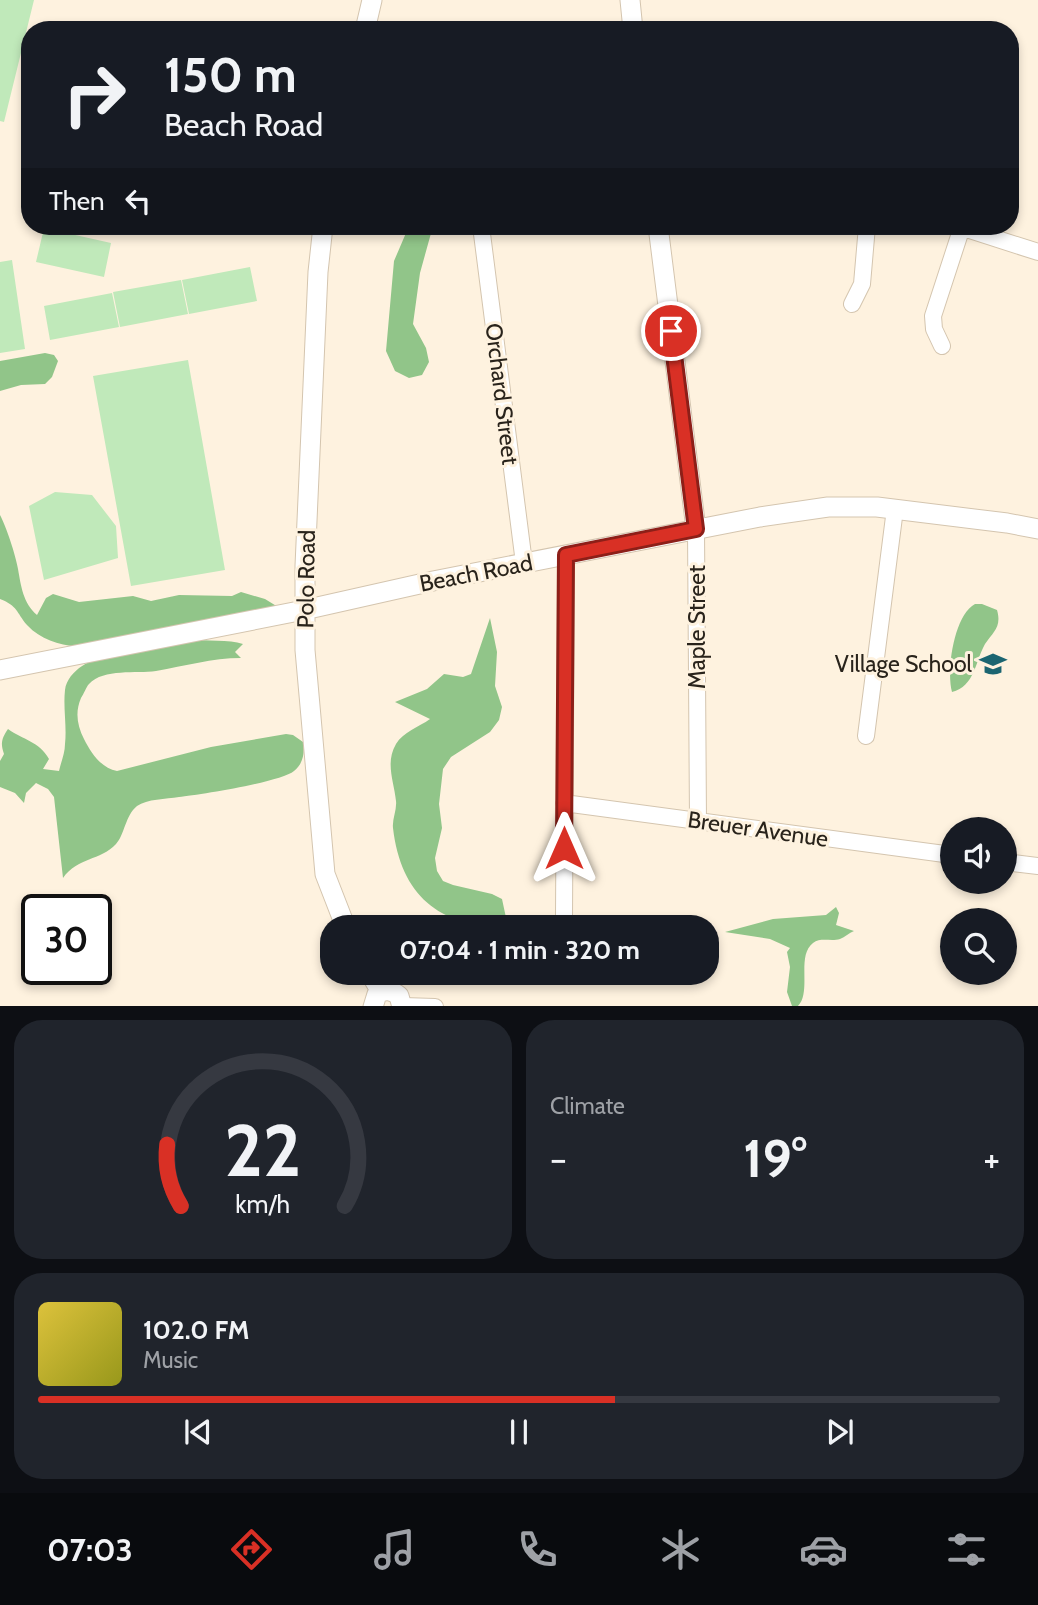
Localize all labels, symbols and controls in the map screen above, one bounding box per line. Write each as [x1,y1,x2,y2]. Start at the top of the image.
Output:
text: 150 m [164,45,297,104]
icon: right [49,49,140,140]
text: Beach Road [164,105,323,144]
icon: left [119,182,157,220]
text: Then [49,185,105,217]
pin [641,301,701,361]
icon: arrive [652,312,690,350]
street label: Orchard Street [479,322,525,467]
street label: Polo Road [291,529,321,629]
street label: Beach Road [417,548,535,598]
street label: Maple Street [683,565,711,689]
school or university icon: Village School [978,649,1008,679]
place label: Village School [835,650,973,678]
street label: Breuer Avenue [686,805,830,853]
position arrow [527,811,601,885]
map controls [940,817,1017,985]
button: sound [940,817,1017,894]
speed limit sign: 30 [21,894,112,985]
button: search [940,908,1017,985]
text: 07:04 · 1 min · 320 m [399,934,640,966]
text: Climate [550,1092,625,1120]
text: 22 [224,1106,302,1194]
text: 19° [743,1127,807,1190]
text: − [550,1135,567,1182]
text: + [983,1135,1000,1182]
text: km/h [236,1188,290,1218]
text: 102.0 FM [143,1314,249,1346]
text: Music [143,1346,198,1374]
icon: previous [179,1413,217,1451]
icon: pause [500,1413,538,1451]
icon: next [821,1413,859,1451]
icon: directions [227,1525,276,1574]
icon: music [370,1525,419,1574]
icon: phone [513,1525,562,1574]
icon: climate [656,1525,705,1574]
icon: car [799,1525,848,1574]
icon: filters [942,1525,991,1574]
text: 07:03 [47,1530,133,1569]

